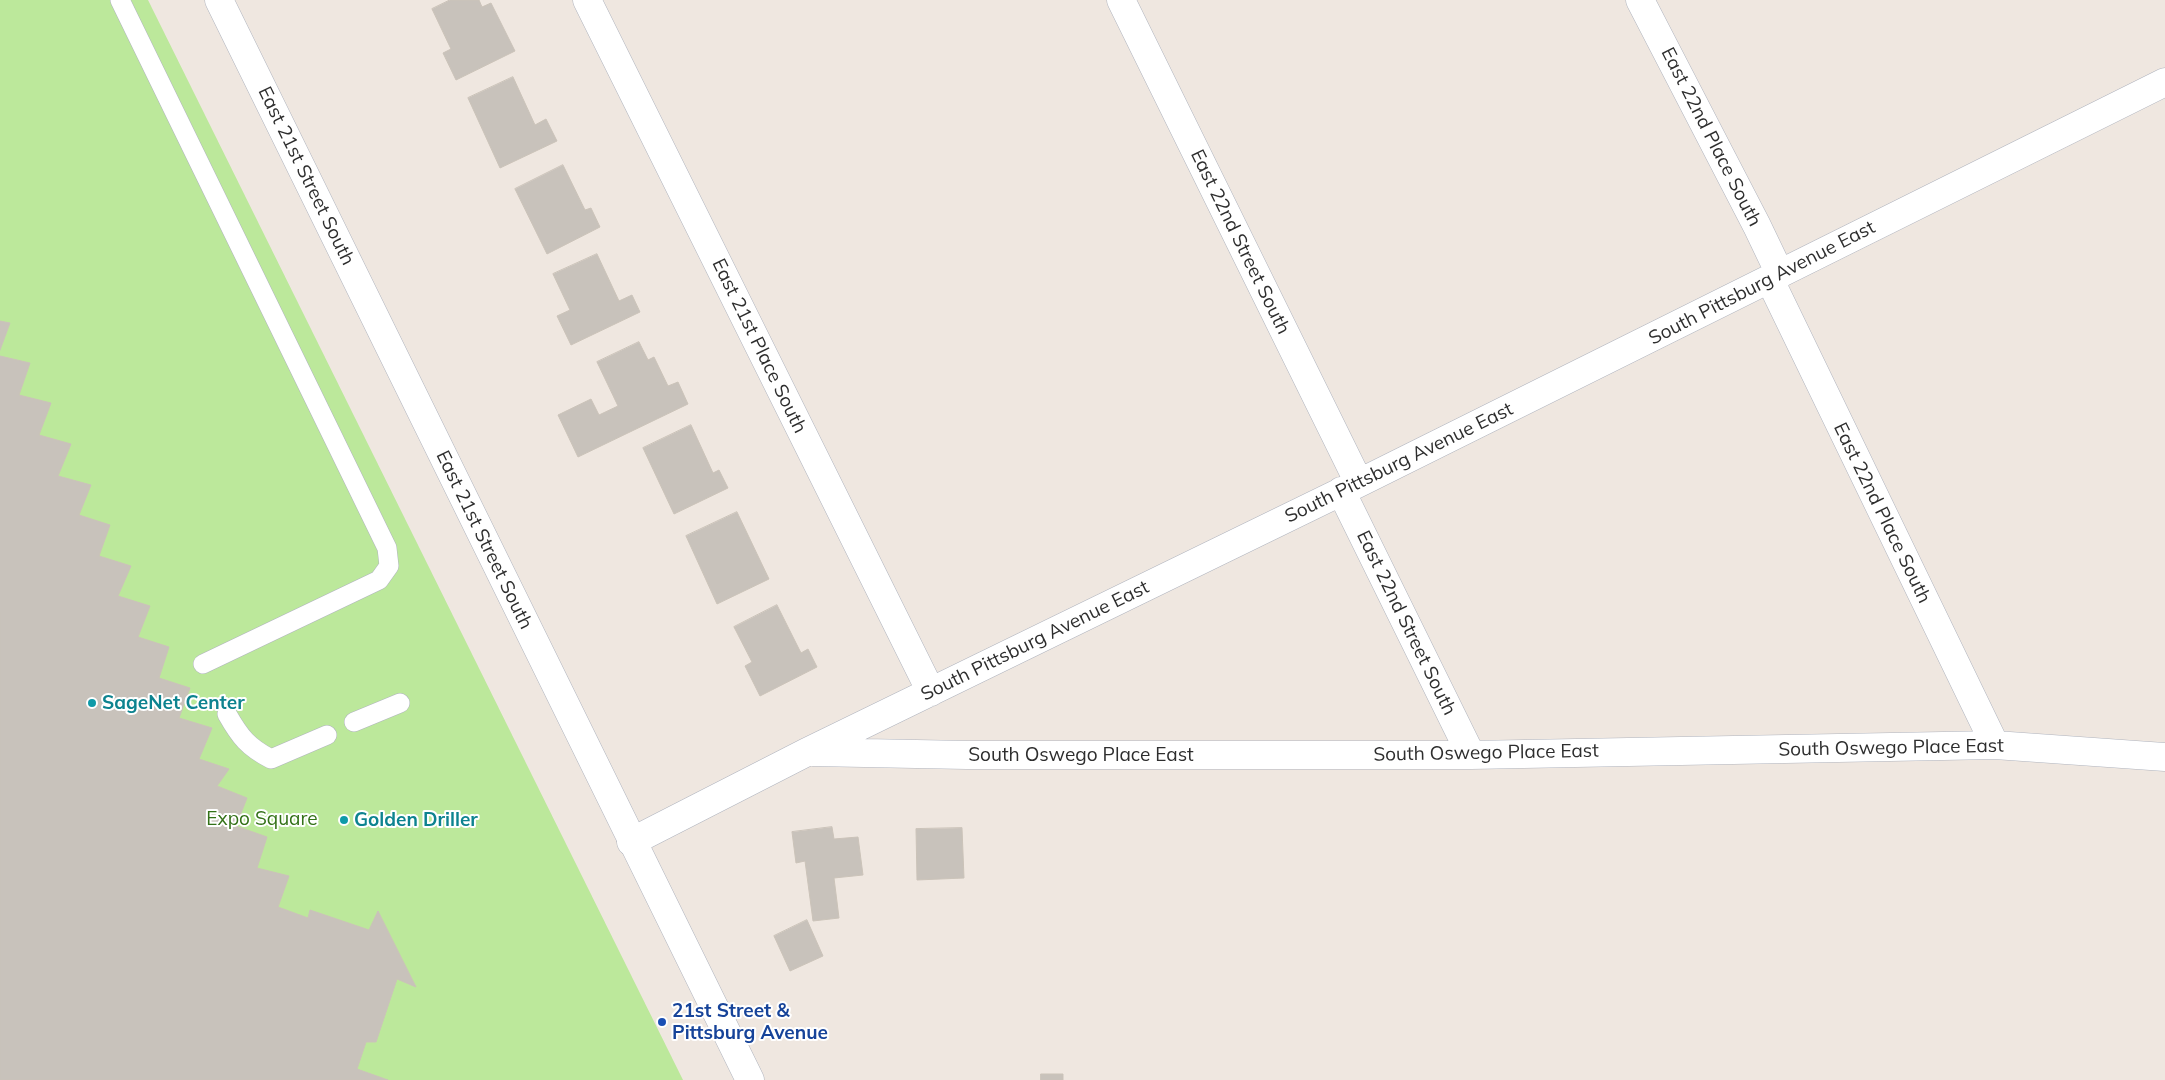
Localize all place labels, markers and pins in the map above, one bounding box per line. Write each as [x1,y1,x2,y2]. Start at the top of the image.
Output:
place label: SageNet Center [102,692,245,714]
marker: SageNet Center [86,697,98,709]
place label: Golden Driller [354,809,478,831]
marker: Golden Driller [338,814,350,826]
place label: 21st Street & Pittsburg Avenue [672,1000,828,1044]
marker: 21st Street & Pittsburg Avenue [656,1016,668,1028]

